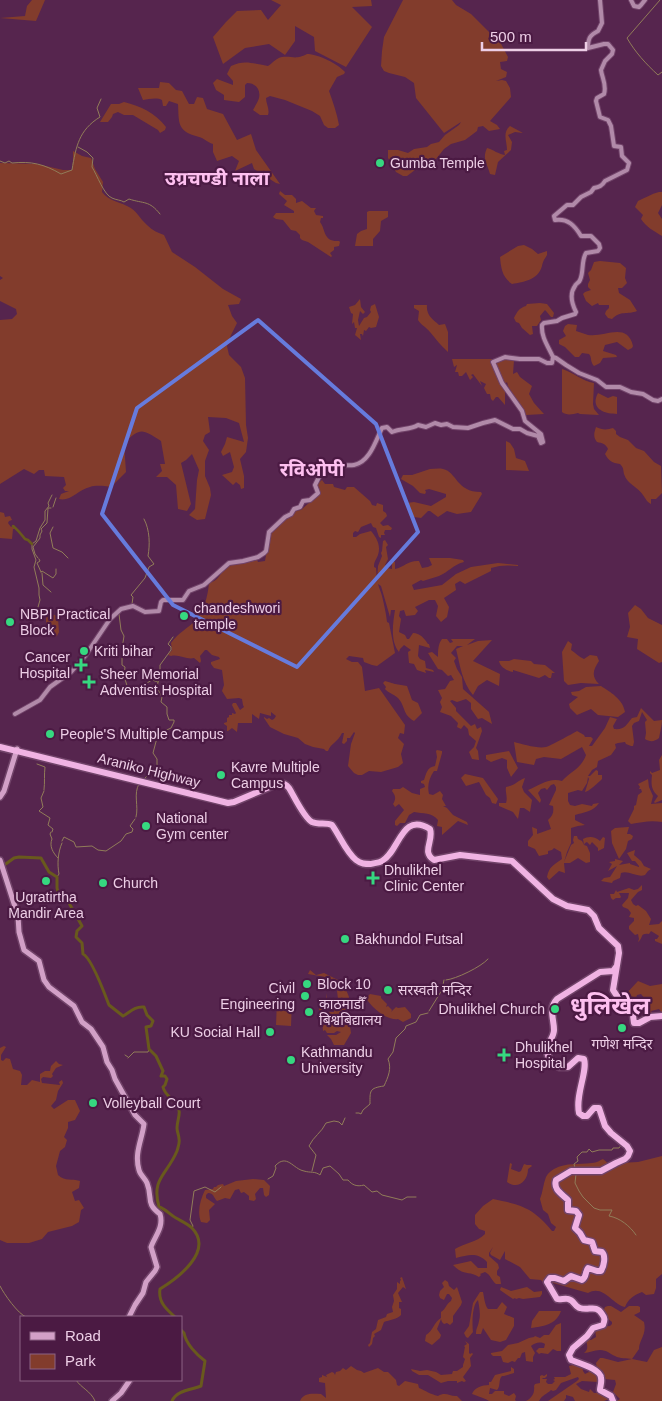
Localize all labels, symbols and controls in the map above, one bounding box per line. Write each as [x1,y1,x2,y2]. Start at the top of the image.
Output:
scale bar [482,20,586,52]
text: 500 m [490,28,532,45]
place label: Gumba Temple [390,155,485,171]
marker: Gumba Temple [374,157,386,169]
district label: उग्रचण्डी नाला [165,168,270,189]
district label: रविओपी [280,459,345,480]
place label: chandeshwori temple [194,600,280,632]
place label: NBPI Practical Block [20,606,110,638]
marker: chandeshwori temple [178,610,190,622]
marker: NBPI Practical Block [4,616,16,628]
place label: Kriti bihar [94,643,153,659]
marker: Kriti bihar [78,645,90,657]
place label: Cancer Hospital [19,649,70,681]
marker: Cancer Hospital [74,658,88,672]
place label: Sheer Memorial Adventist Hospital [100,666,212,698]
marker: Sheer Memorial Adventist Hospital [82,675,96,689]
place label: People'S Multiple Campus [60,726,224,742]
marker: People'S Multiple Campus [44,728,56,740]
street label: Araniko Highway [96,750,202,790]
place label: Kavre Multiple Campus [231,759,320,791]
marker: Kavre Multiple Campus [215,769,227,781]
place label: National Gym center [156,810,229,842]
marker: National Gym center [140,820,152,832]
place label: Dhulikhel Clinic Center [384,862,464,894]
marker: Dhulikhel Clinic Center [366,871,380,885]
marker: Ugratirtha Mandir Area [40,875,52,887]
place label: Church [113,875,158,891]
marker: Church [97,877,109,889]
place label: Ugratirtha Mandir Area [8,889,84,921]
place label: Bakhundol Futsal [355,931,463,947]
marker: Bakhundol Futsal [339,933,351,945]
place label: Block 10 [317,976,371,992]
marker: Block 10 [301,978,313,990]
place label: Civil Engineering [220,980,295,1012]
place label: सरस्वती मन्दिर [398,982,472,998]
marker: सरस्वती मन्दिर [382,984,394,996]
marker: Civil Engineering [299,990,311,1002]
district label: धुलिखेल [570,992,651,1021]
place label: काठमाडौँ बिश्वबिद्यालय [319,996,383,1028]
place label: Dhulikhel Church [438,1001,545,1017]
marker: Dhulikhel Church [549,1003,561,1015]
marker: काठमाडौँ बिश्वबिद्यालय [303,1006,315,1018]
marker: गणेश मन्दिर [616,1022,628,1034]
place label: KU Social Hall [171,1024,260,1040]
marker: KU Social Hall [264,1026,276,1038]
place label: गणेश मन्दिर [592,1035,653,1052]
place label: Dhulikhel Hospital [515,1039,573,1071]
place label: Kathmandu University [301,1044,373,1076]
marker: Dhulikhel Hospital [497,1048,511,1062]
marker: Kathmandu University [285,1054,297,1066]
place label: Volleyball Court [103,1095,200,1111]
marker: Volleyball Court [87,1097,99,1109]
legend [20,1316,182,1381]
text: Road [65,1327,101,1344]
text: Park [65,1352,96,1369]

